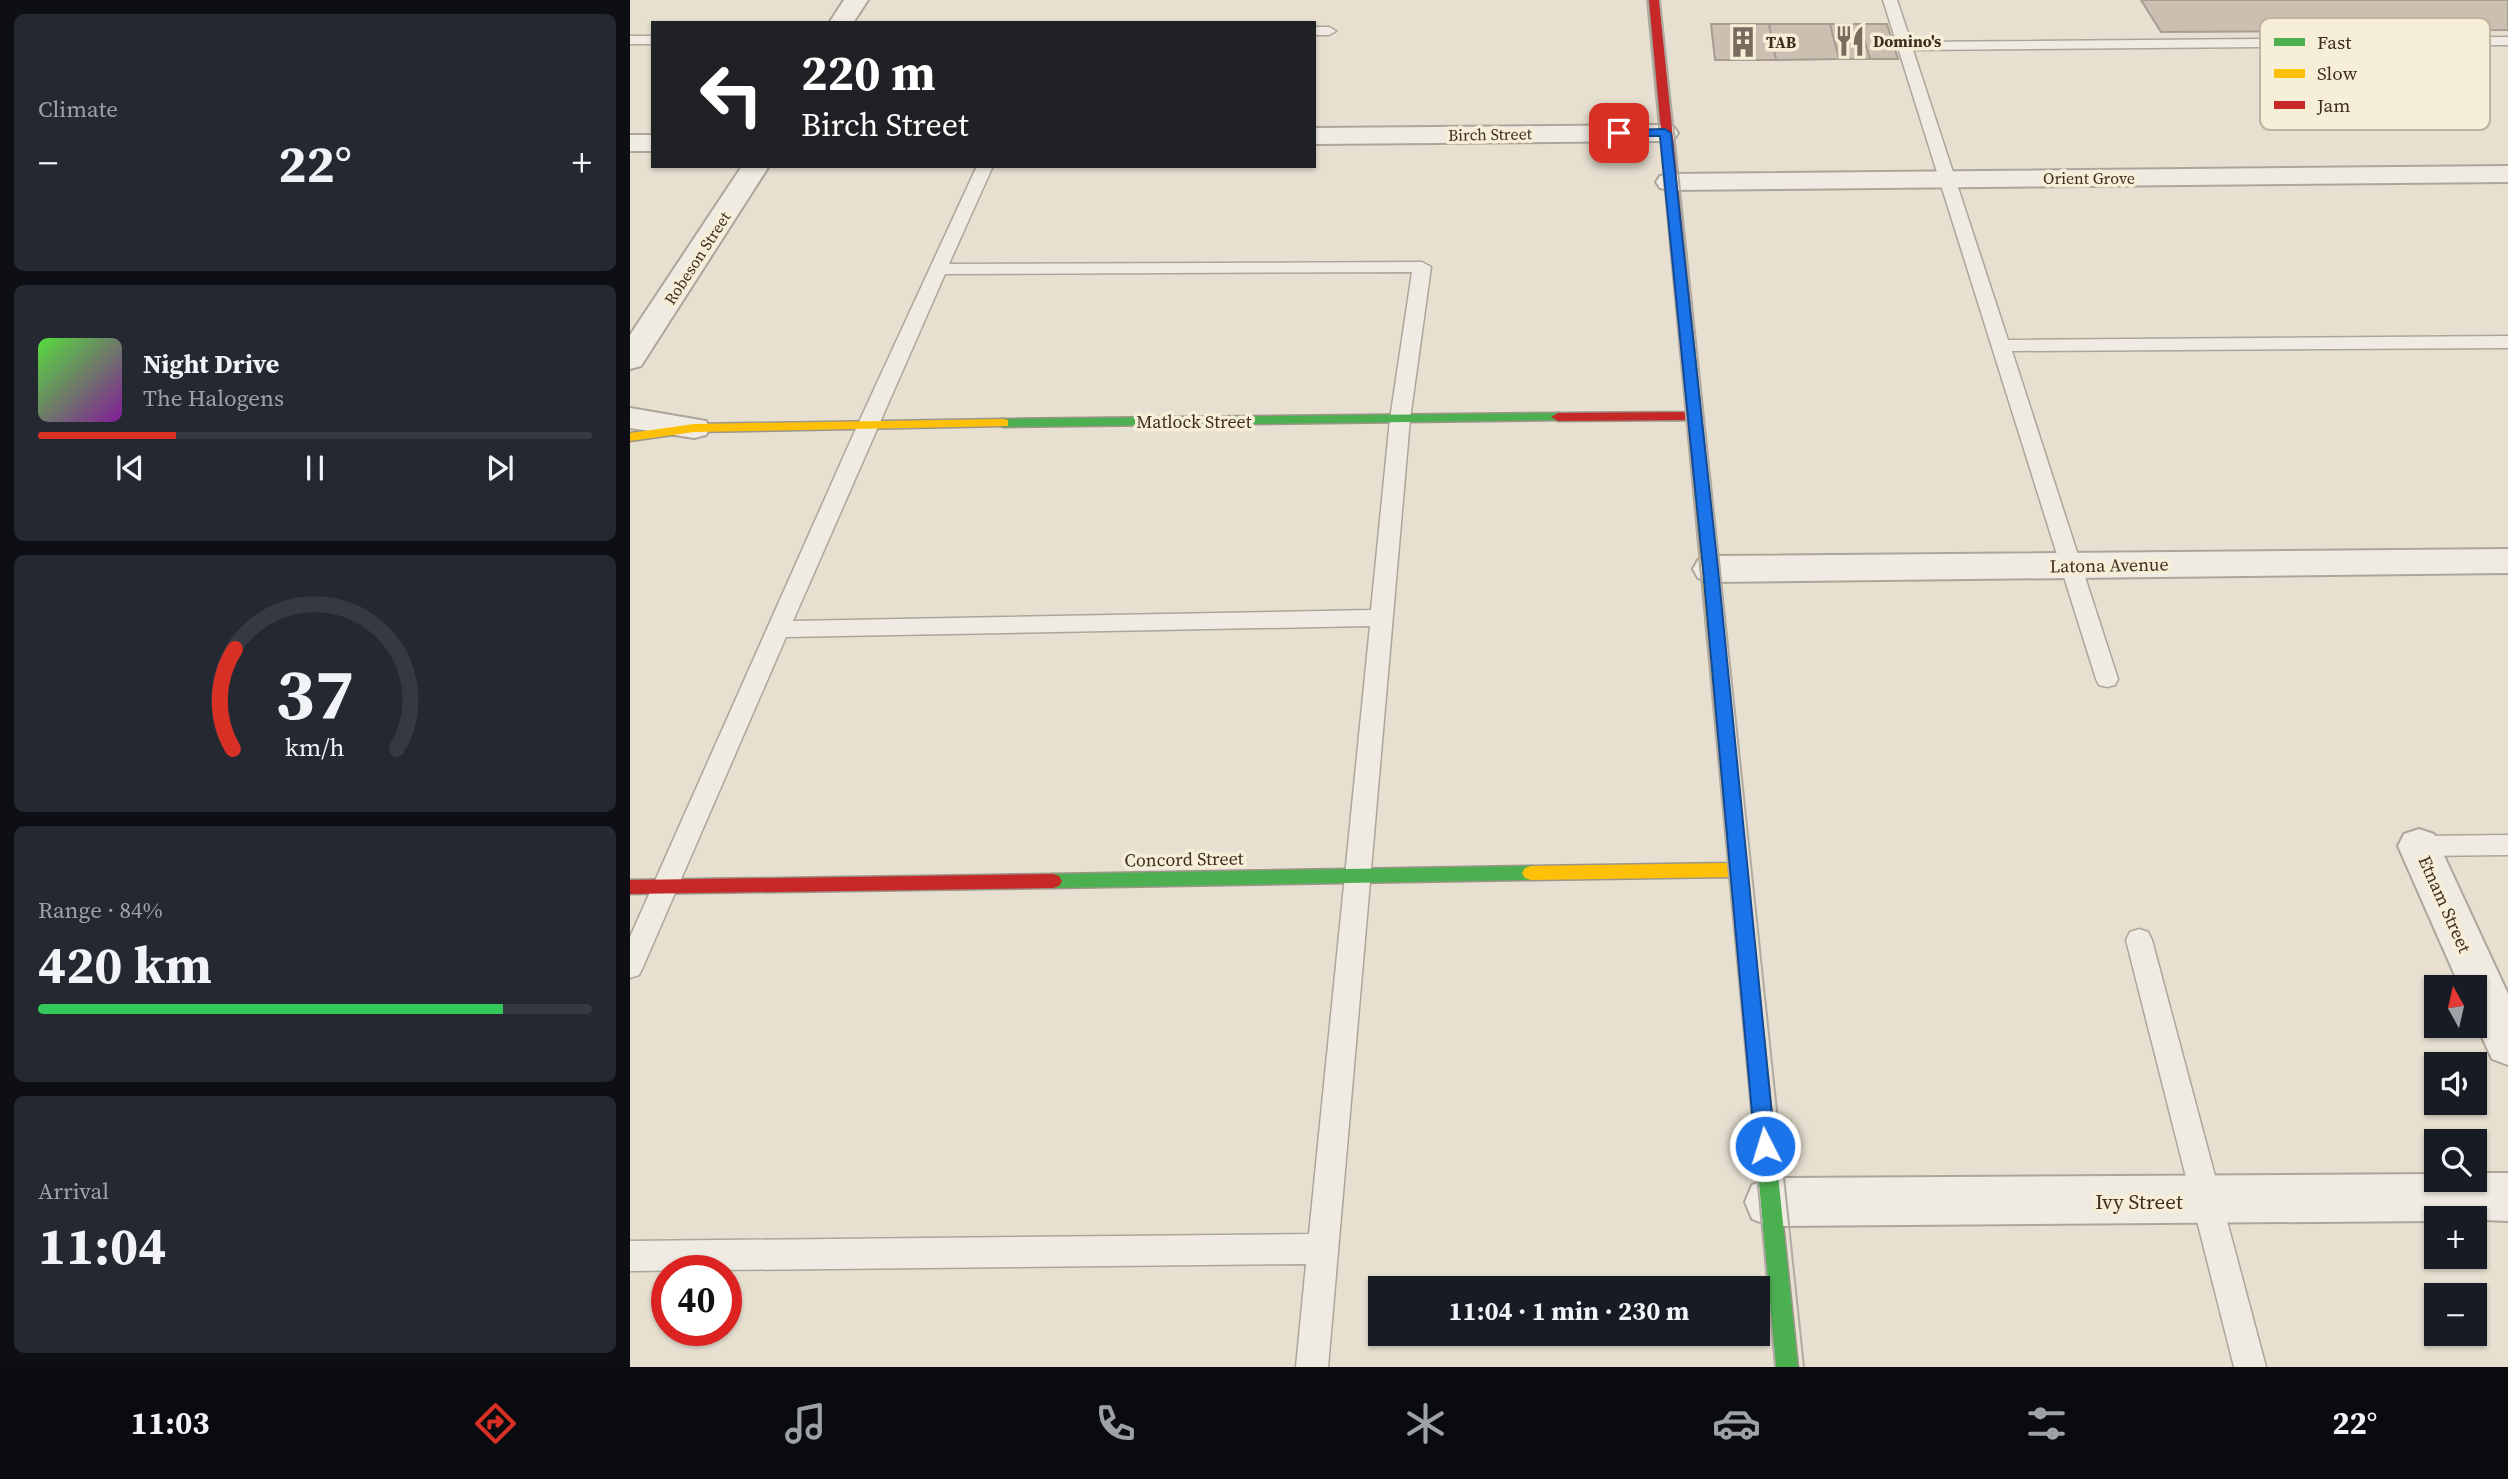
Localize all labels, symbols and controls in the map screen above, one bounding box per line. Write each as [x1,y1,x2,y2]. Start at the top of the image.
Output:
legend [2260,18,2490,130]
restaurant icon: Domino's [1833,24,1867,58]
building icon: TAB [1726,25,1760,59]
text: Fast [2317,29,2352,55]
place label: Domino's [1873,30,1941,52]
place label: TAB [1766,31,1797,53]
text: 220 m [801,39,936,106]
icon: left [686,49,777,140]
text: Slow [2317,60,2358,86]
text: Jam [2316,92,2350,118]
text: Climate [38,93,118,125]
text: Birch Street [801,103,969,147]
pin [1589,103,1649,163]
icon: arrive [1600,114,1638,152]
street label: Birch Street [1448,122,1533,146]
text: 22° [278,128,352,199]
text: − [38,137,58,189]
text: + [572,137,592,189]
street label: Orient Grove [2043,167,2135,189]
street label: Robeson Street [659,207,736,309]
text: Night Drive [143,346,279,382]
text: The Halogens [143,382,284,414]
street label: Matlock Street [1136,409,1252,434]
icon: previous [111,449,149,487]
icon: pause [296,449,334,487]
icon: next [481,449,519,487]
street label: Latona Avenue [2049,551,2169,579]
text: 37 [276,645,354,744]
text: km/h [285,730,345,764]
street label: Concord Street [1124,845,1244,873]
street label: Etnam Street [2413,852,2478,957]
text: Range · 84% [38,894,163,926]
text: 420 km [38,929,212,1000]
north arrow [2424,975,2487,1038]
map controls [2424,975,2487,1346]
button: sound [2424,1052,2487,1115]
position arrow [1728,1109,1802,1183]
button: search [2424,1129,2487,1192]
text: Arrival [38,1175,109,1207]
street label: Ivy Street [2095,1187,2183,1216]
button: + [2424,1206,2487,1269]
text: 11:04 [38,1210,166,1281]
speed limit sign: 40 [651,1255,742,1346]
button: − [2424,1283,2487,1346]
text: 11:04 · 1 min · 230 m [1449,1293,1689,1329]
icon: directions [471,1399,520,1448]
icon: music [781,1399,830,1448]
icon: phone [1091,1399,1140,1448]
icon: climate [1401,1399,1450,1448]
icon: car [1712,1399,1761,1448]
icon: filters [2022,1399,2071,1448]
text: 11:03 [131,1401,210,1445]
text: 22° [2332,1401,2377,1445]

